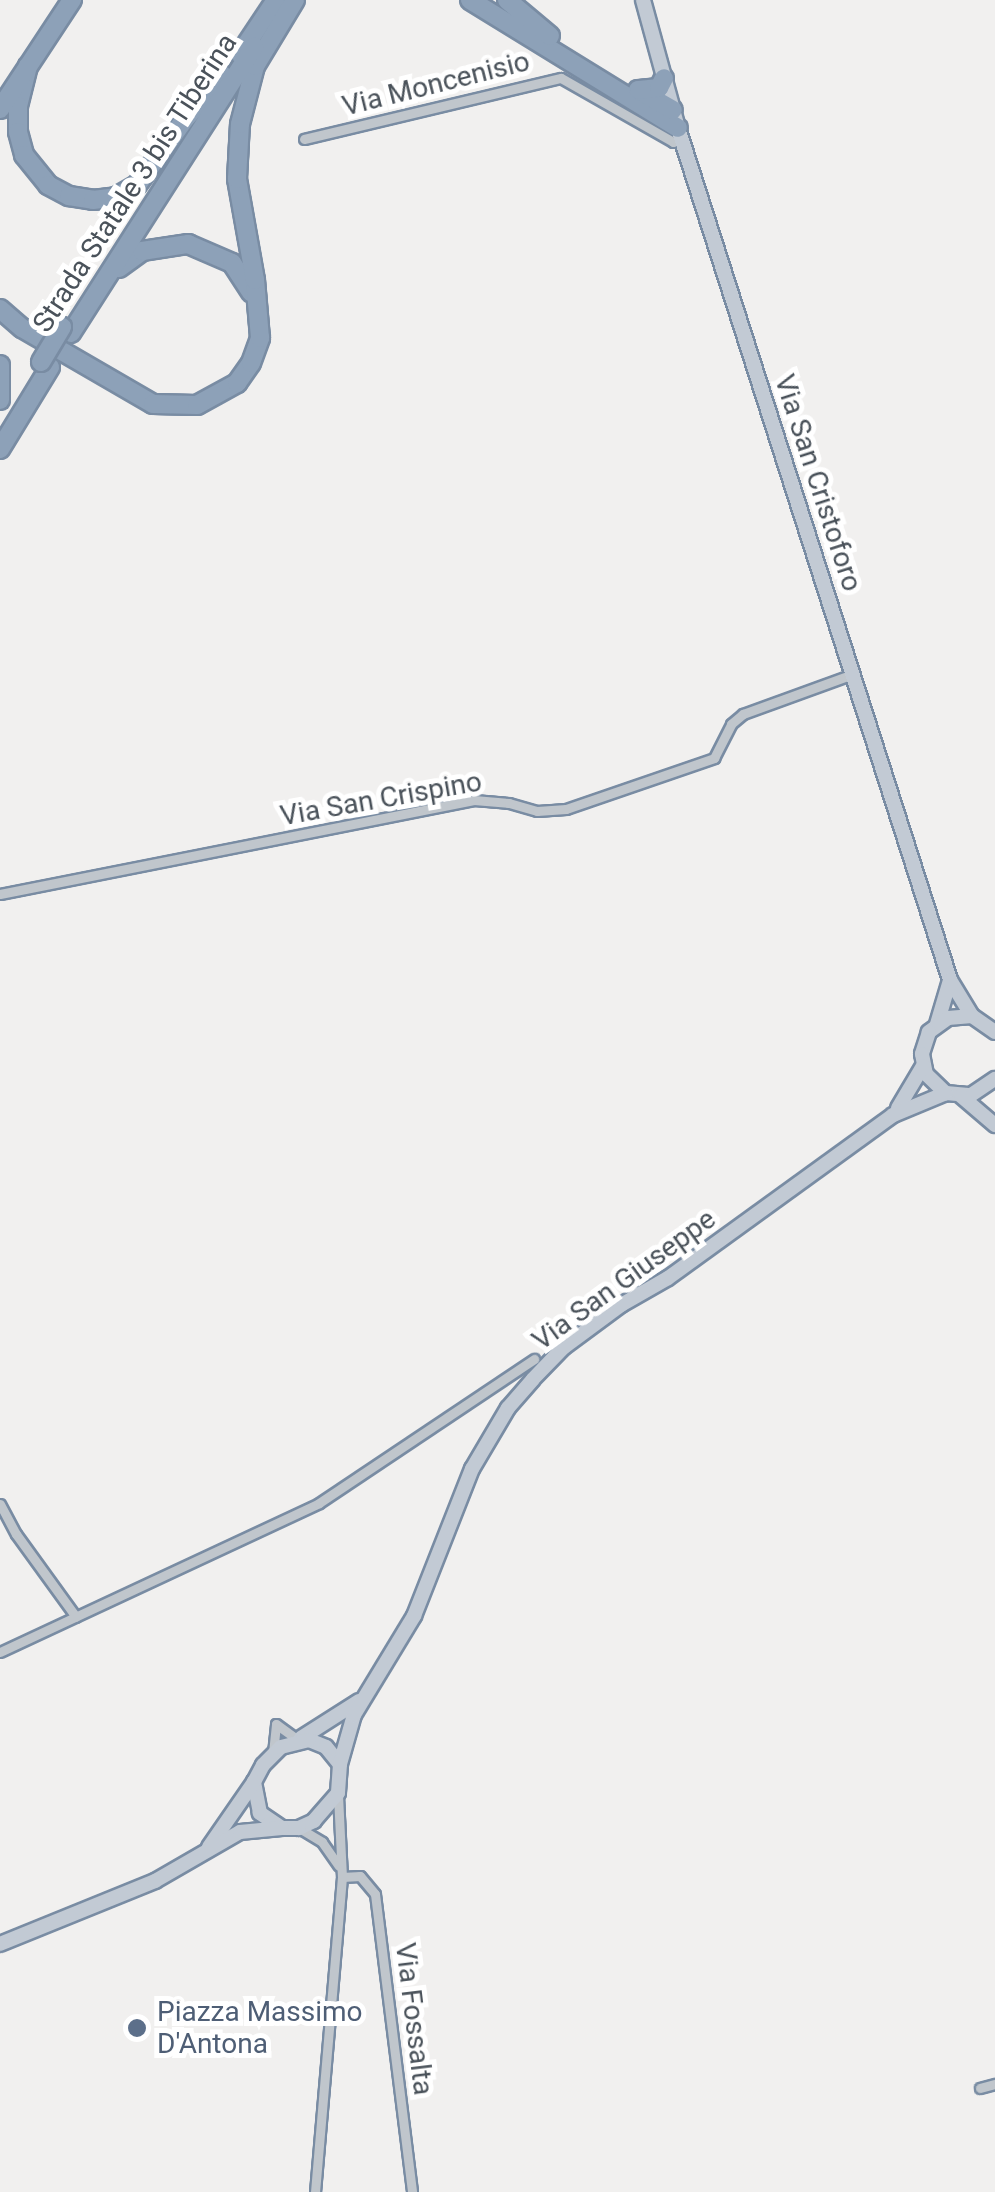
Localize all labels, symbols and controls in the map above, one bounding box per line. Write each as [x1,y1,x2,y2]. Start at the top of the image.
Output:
street label: Strada Statale 3 bis Tiberina [26,27,244,339]
street label: Via Moncenisio [339,45,533,123]
street label: Via San Cristoforo [767,370,869,596]
street label: Via San Crispino [278,765,484,833]
street label: Via San Giuseppe [526,1202,722,1358]
street label: Via Fossalta [388,1941,440,2097]
place label: Piazza Massimo D'Antona [157,1995,363,2061]
marker: Piazza Massimo D'Antona [126,2017,148,2039]

